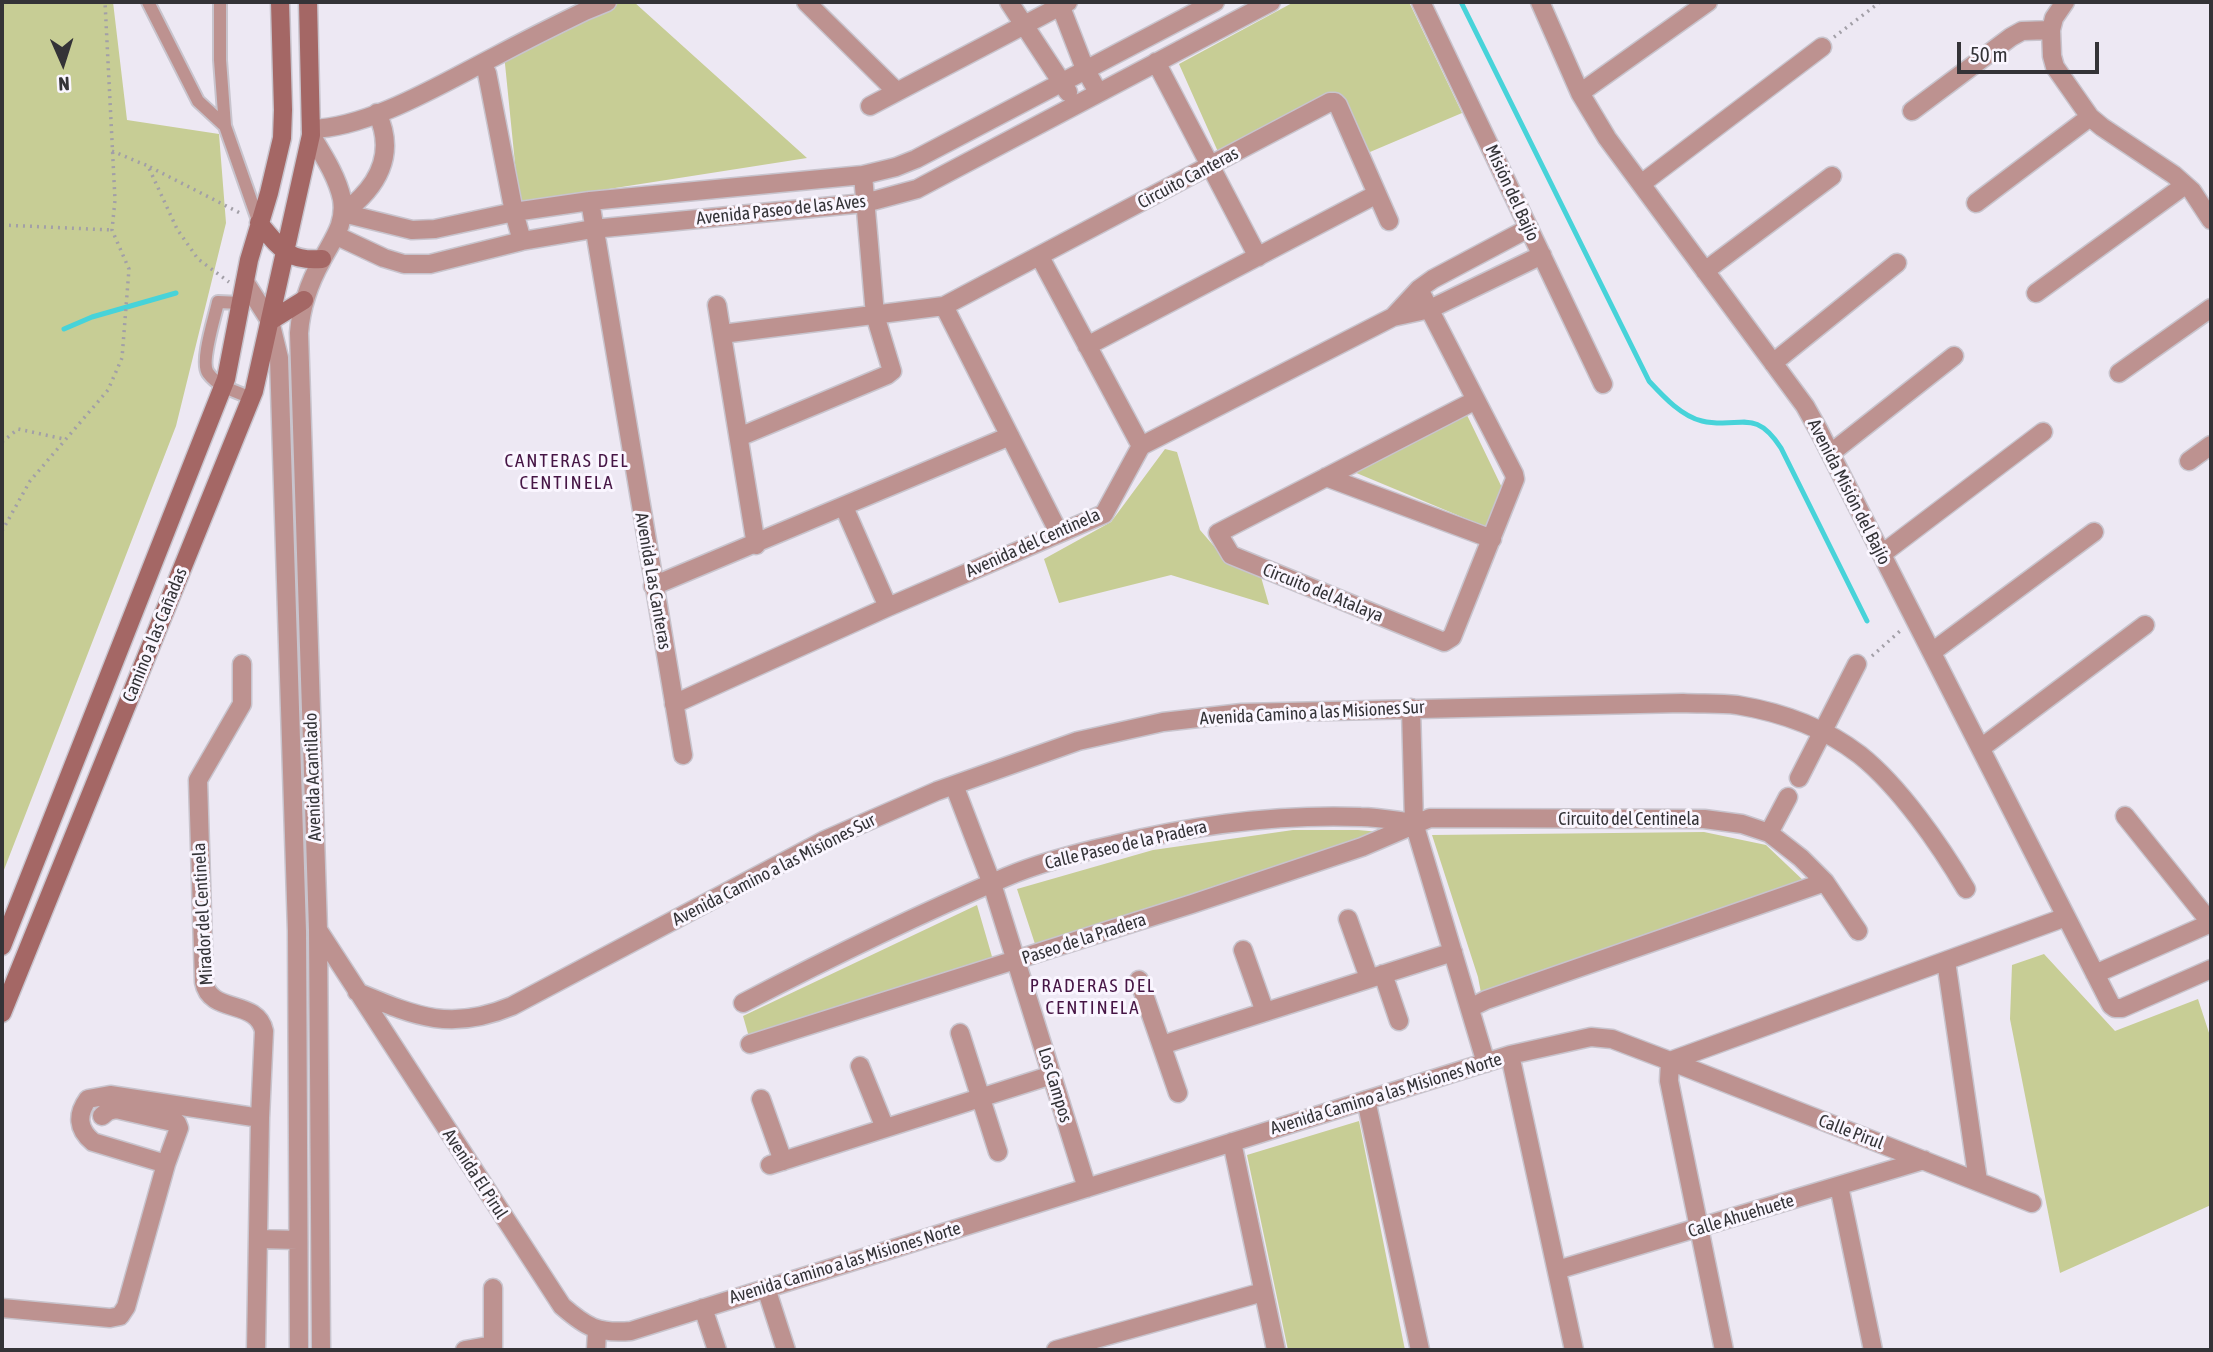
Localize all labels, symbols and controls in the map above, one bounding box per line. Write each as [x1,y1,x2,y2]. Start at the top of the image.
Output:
north arrow [28,28,98,98]
scale bar [1961,28,2103,72]
text: 50 m [1970,42,2008,66]
text: N [58,73,70,95]
street label: Misión del Bajío [1480,141,1544,245]
street label: Circuito Canteras [1134,142,1242,214]
street label: Avenida Paseo de las Aves [695,190,867,230]
street label: Avenida Misión del Bajío [1803,416,1895,568]
district label: CANTERAS DEL CENTINELA [506,450,628,494]
street label: Avenida del Centinela [962,504,1104,582]
street label: Avenida Las Canteras [630,511,676,651]
street label: Circuito del Atalaya [1260,559,1386,627]
street label: Camino a las Cañadas [118,565,192,705]
street label: Avenida Camino a las Misiones Sur [1199,696,1425,730]
street label: Avenida Acantilado [300,712,326,842]
street label: Circuito del Centinela [1558,808,1700,830]
street label: Avenida Camino a las Misiones Sur [669,809,879,931]
street label: Calle Paseo de la Pradera [1043,816,1209,874]
street label: Mirador del Centinela [188,842,218,986]
street label: Paseo de la Pradera [1019,909,1149,969]
district label: PRADERAS DEL CENTINELA [1031,975,1155,1019]
street label: Los Campos [1033,1045,1077,1125]
street label: Avenida Camino a las Misiones Norte [1268,1048,1504,1140]
street label: Calle Pirul [1815,1110,1887,1154]
street label: Avenida El Pirul [438,1125,512,1223]
street label: Calle Ahuehuete [1685,1190,1797,1242]
street label: Avenida Camino a las Misiones Norte [727,1217,963,1309]

